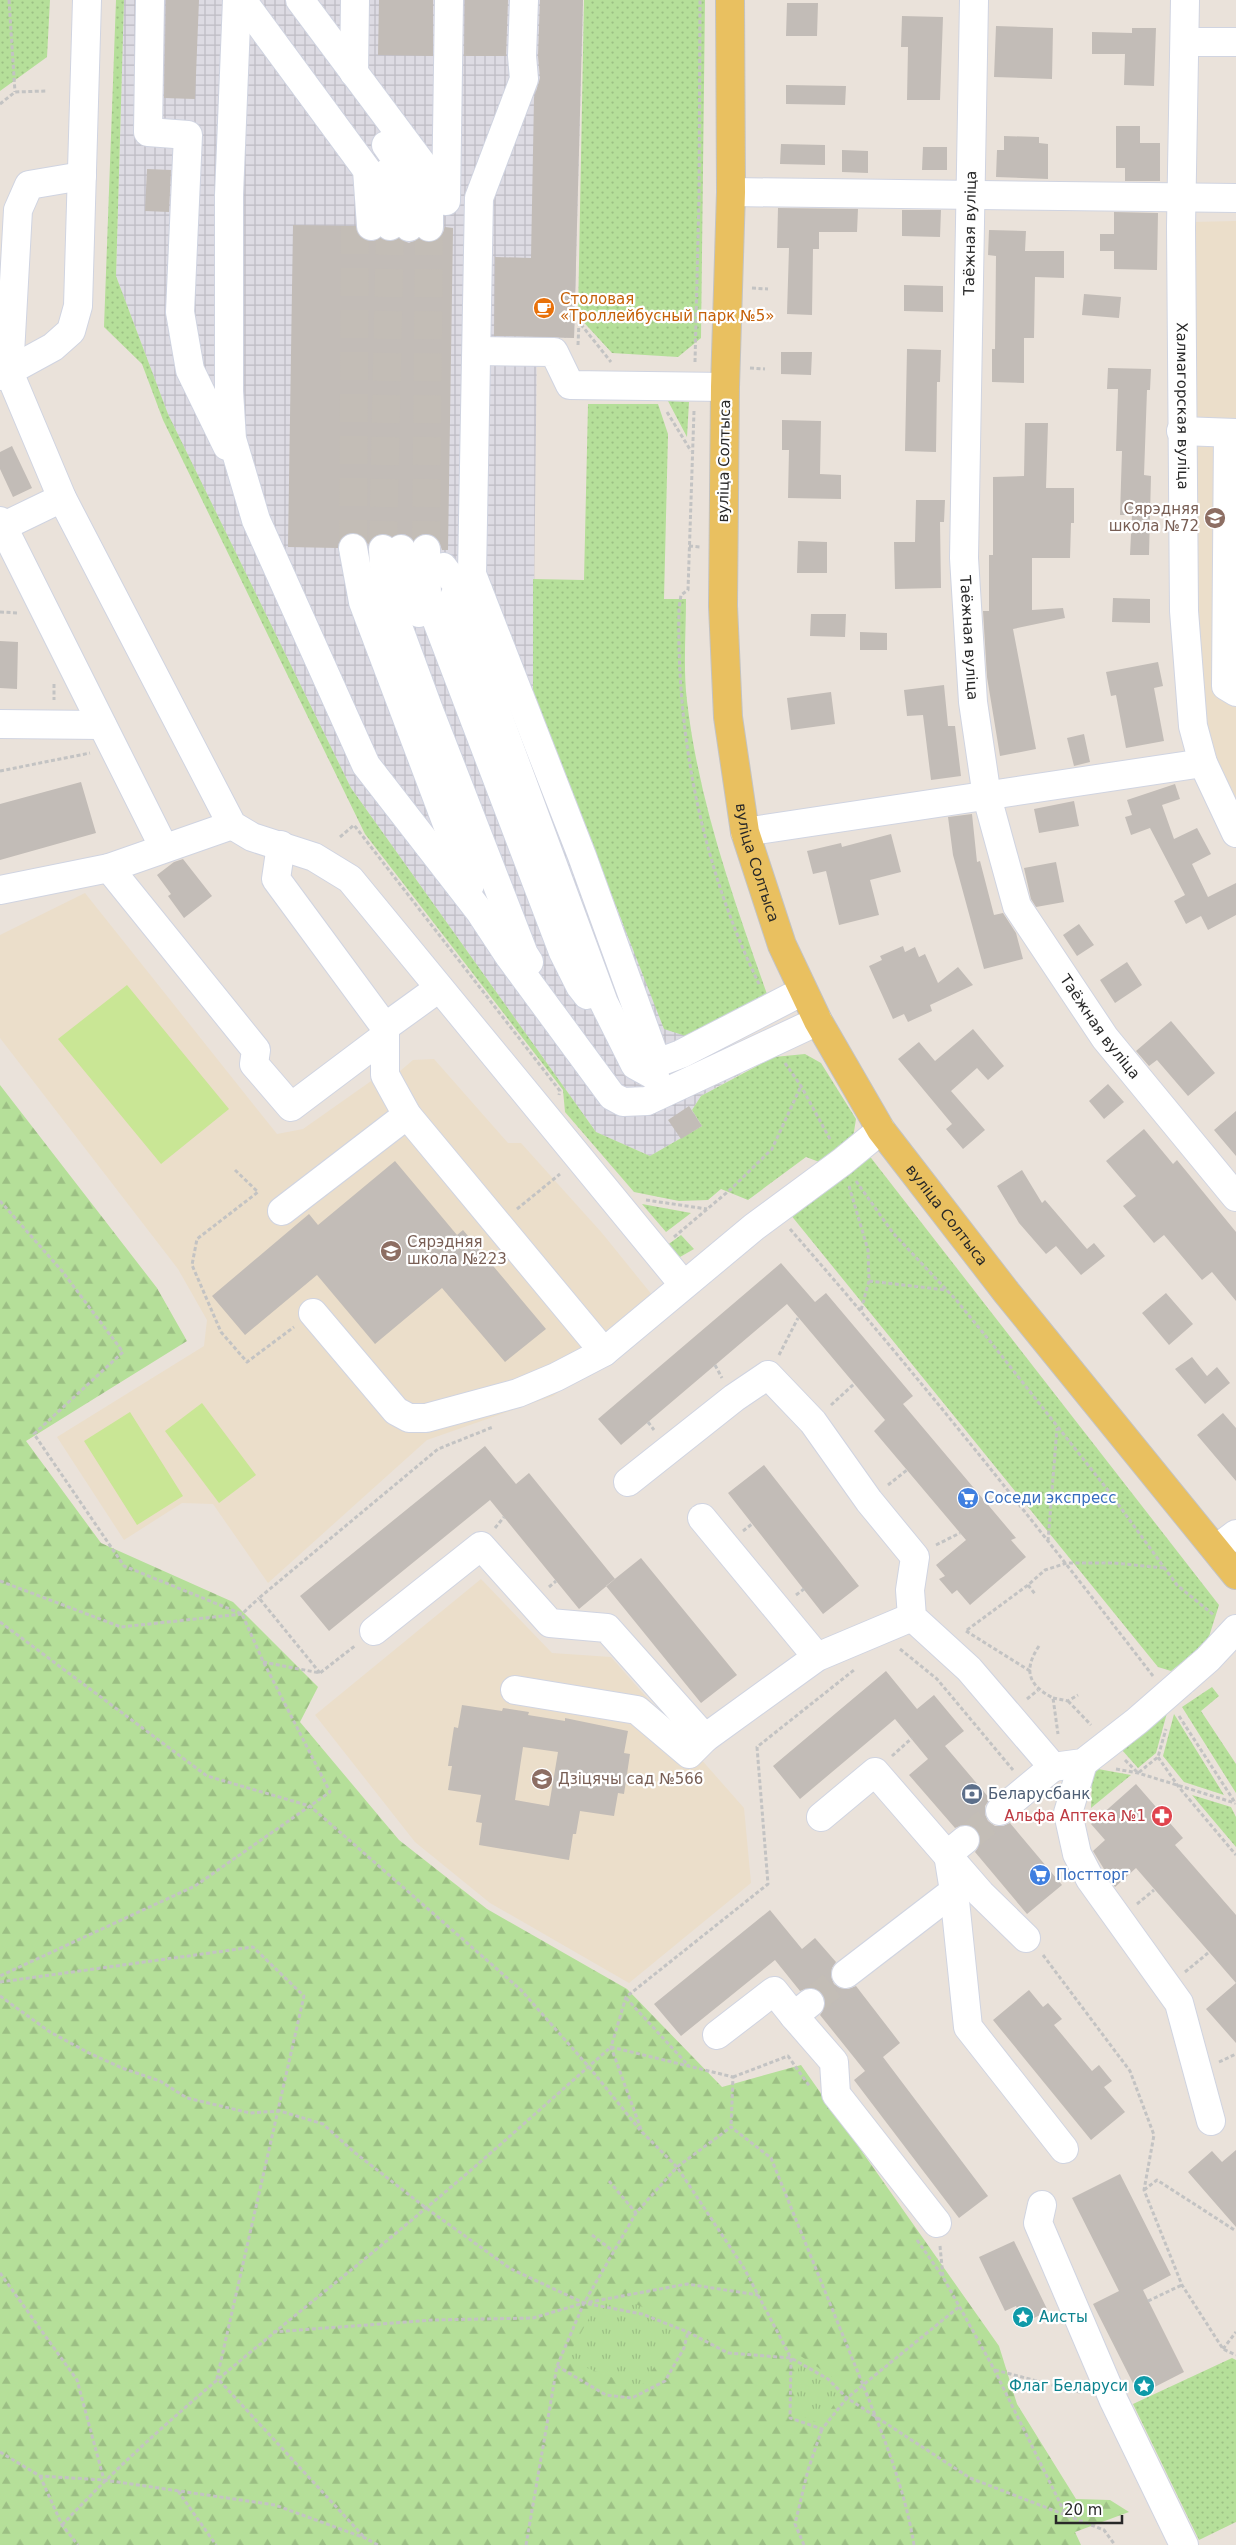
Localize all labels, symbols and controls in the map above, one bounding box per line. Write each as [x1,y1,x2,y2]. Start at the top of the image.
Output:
street label: Таёжная вуліца [960,170,980,297]
place label: Столовая «Троллейбусный парк №5» [560,290,774,325]
cafe icon: Столовая «Троллейбусный парк №5» [532,296,556,320]
street label: Халмагорская вуліца [1173,322,1192,490]
street label: вуліца Солтыса [714,399,734,523]
place label: Сярэдняя школа №72 [1109,500,1199,535]
school or university icon: Сярэдняя школа №72 [1203,506,1227,530]
street label: Таёжная вуліца [956,574,982,701]
street label: вуліца Солтыса [732,802,783,924]
street label: Таёжная вуліца [1056,970,1144,1083]
street label: вуліца Солтыса [902,1161,992,1269]
place label: Сярэдняя школа №223 [407,1233,507,1268]
school or university icon: Сярэдняя школа №223 [379,1239,403,1263]
supermarket icon: Соседи экспресс [956,1486,980,1510]
place label: Соседи экспресс [984,1489,1117,1507]
school or university icon: Дзіцячы сад №566 [530,1767,554,1791]
place label: Дзіцячы сад №566 [558,1770,703,1788]
bank icon: Беларусбанк [960,1782,984,1806]
place label: Беларусбанк [988,1785,1090,1803]
pharmacy icon: Альфа Аптека №1 [1150,1804,1174,1828]
place label: Альфа Аптека №1 [1004,1807,1146,1825]
supermarket icon: Постторг [1028,1863,1052,1887]
place label: Постторг [1056,1866,1129,1884]
place icon: Аисты [1011,2305,1035,2329]
place label: Аисты [1039,2308,1088,2326]
place icon: Флаг Беларуси [1132,2374,1156,2398]
place label: Флаг Беларуси [1009,2377,1128,2395]
scale bar [1056,2492,1122,2524]
text: 20 m [1064,2501,1102,2519]

